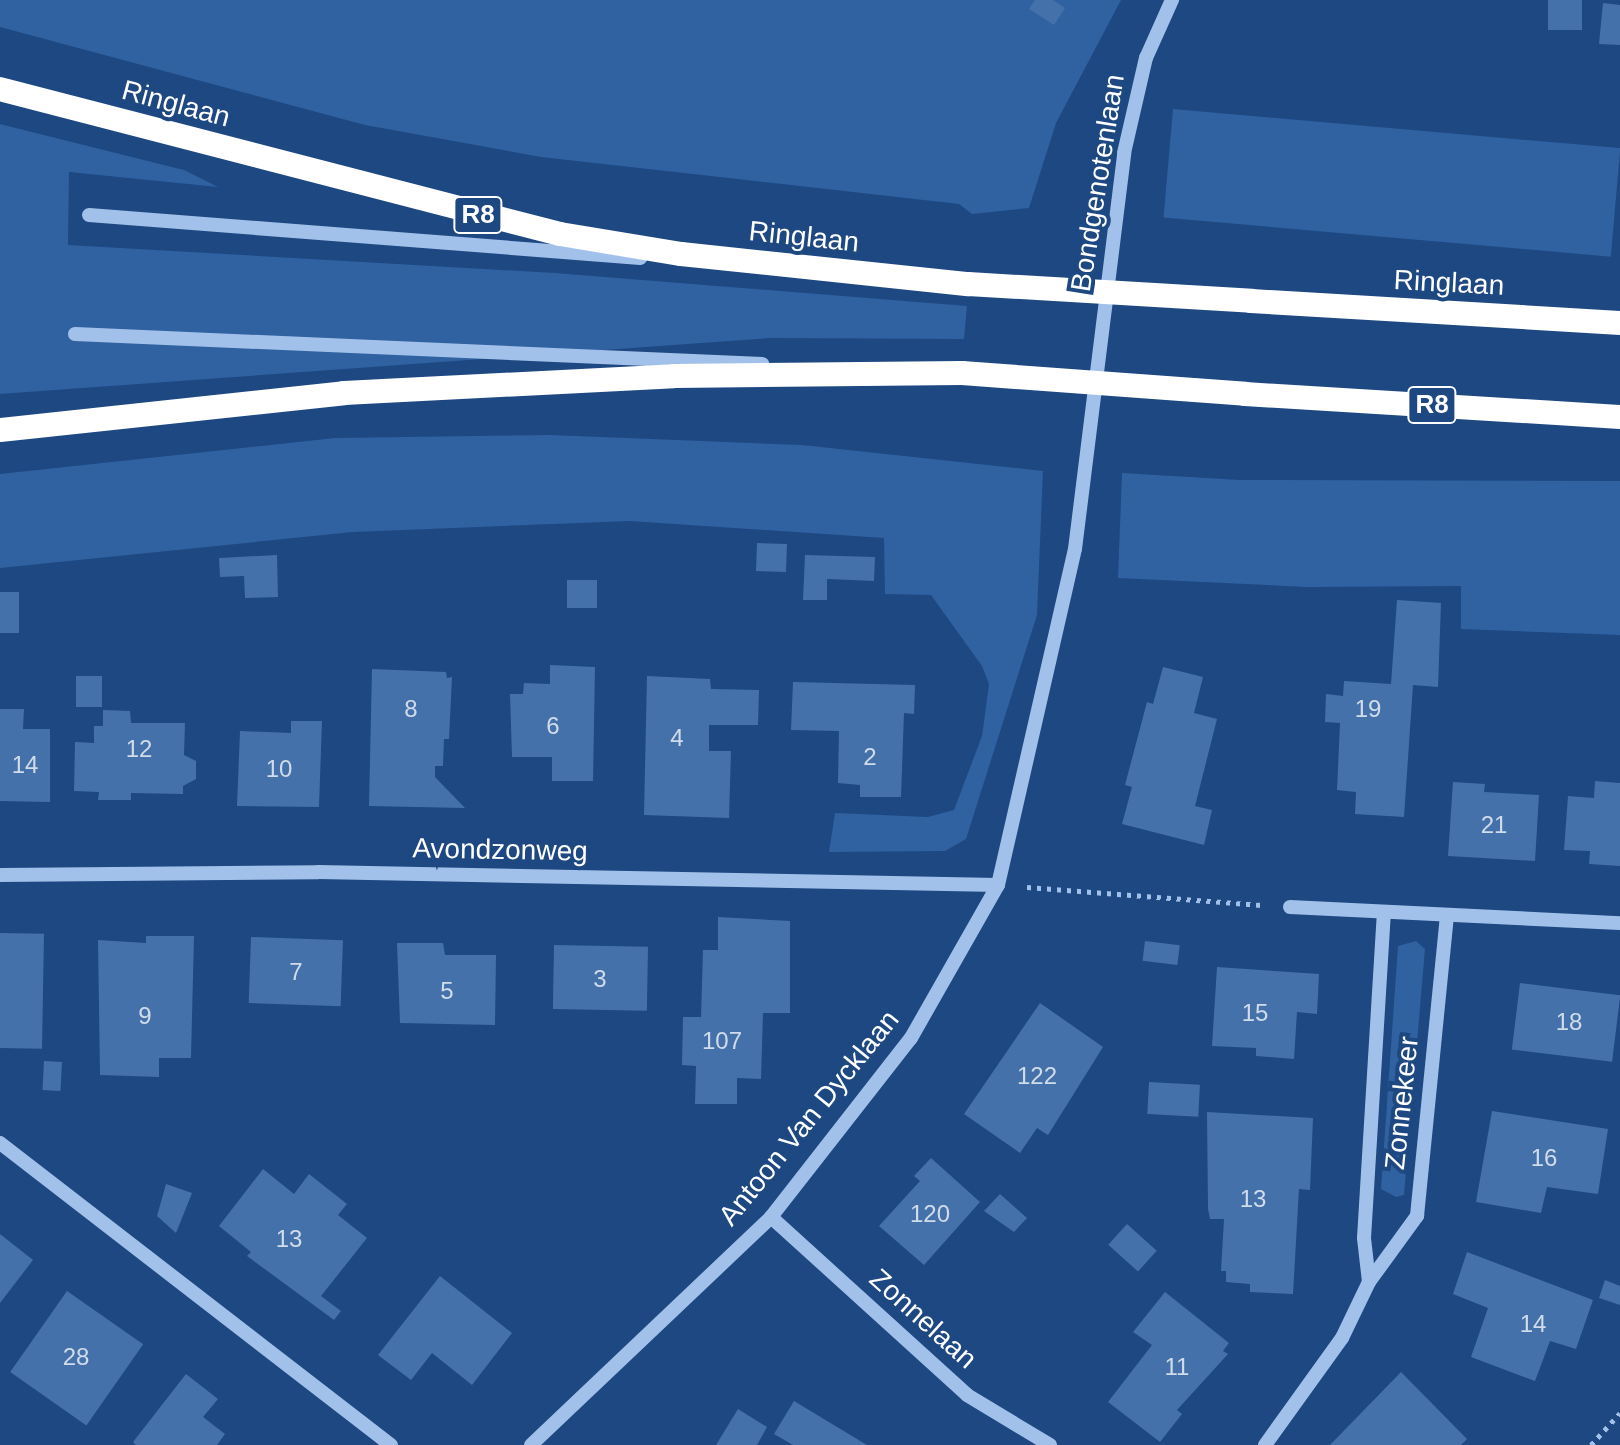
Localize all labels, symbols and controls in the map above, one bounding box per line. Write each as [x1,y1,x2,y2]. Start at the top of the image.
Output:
street label: Bondgenotenlaan [1064,72,1132,294]
street label: Ringlaan [118,73,234,135]
road number: R8 [452,193,504,237]
street label: Ringlaan [747,215,861,259]
street label: Ringlaan [1393,263,1505,303]
road number: R8 [1406,383,1458,427]
house number: 8 [404,695,418,723]
house number: 19 [1355,695,1381,723]
house number: 6 [546,712,560,740]
house number: 4 [670,724,684,752]
house number: 12 [126,735,152,763]
house number: 2 [863,743,877,771]
house number: 14 [12,751,38,779]
house number: 10 [266,755,292,783]
house number: 21 [1481,811,1507,839]
street label: Avondzonweg [412,832,588,868]
house number: 7 [289,958,303,986]
house number: 3 [593,965,607,993]
house number: 5 [440,977,454,1005]
house number: 15 [1242,999,1268,1027]
house number: 9 [138,1002,152,1030]
street label: Antoon Van Dycklaan [712,1004,906,1232]
house number: 18 [1556,1008,1582,1036]
house number: 107 [702,1027,742,1055]
street label: Zonnekeer [1378,1035,1426,1171]
house number: 122 [1017,1062,1057,1090]
house number: 16 [1531,1144,1557,1172]
house number: 13 [1240,1185,1266,1213]
house number: 120 [910,1200,950,1228]
house number: 13 [276,1225,302,1253]
street label: Zonnelaan [863,1262,983,1376]
house number: 14 [1520,1310,1546,1338]
house number: 28 [63,1343,89,1371]
house number: 11 [1165,1353,1189,1381]

